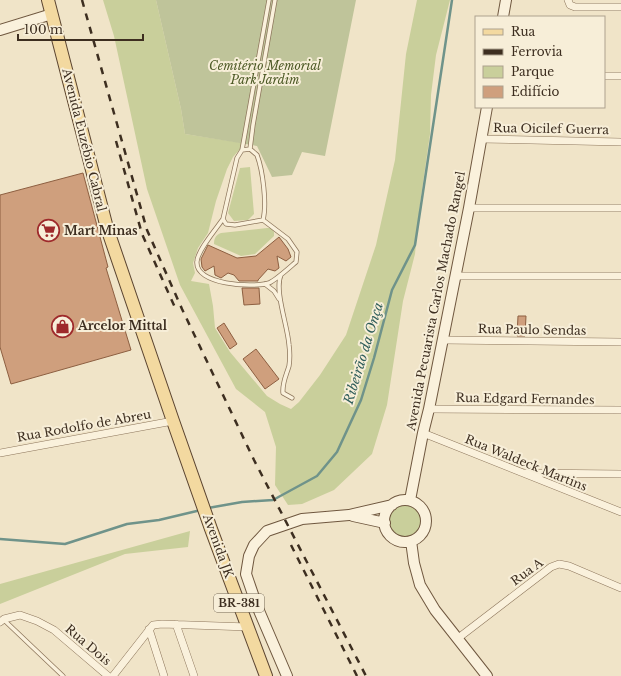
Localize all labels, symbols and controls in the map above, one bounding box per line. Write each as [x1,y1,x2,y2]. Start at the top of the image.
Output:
scale bar [18,16,143,42]
legend [475,16,605,108]
text: 100 m [24,22,63,37]
text: Rua [511,24,535,39]
text: Ferrovia [511,44,563,59]
park label: Cemitério Memorial Park Jardim [209,58,321,87]
text: Parque [511,64,554,79]
street label: Avenida Euzébio Cabral [59,66,110,213]
text: Edifício [511,84,559,99]
street label: Rua Oicilef Guerra [493,120,610,137]
street label: Avenida Pecuarista Carlos Machado Rangel [403,170,468,433]
supermarket icon: Mart Minas [36,218,62,244]
place label: Mart Minas [64,223,138,238]
water label: Ribeirão da Onça [340,300,387,407]
shop icon: Arcelor Mittal [49,313,75,339]
place label: Arcelor Mittal [77,318,168,333]
street label: Rua Paulo Sendas [478,321,586,338]
street label: Rua Edgard Fernandes [455,390,595,407]
street label: Rua Rodolfo de Abreu [16,406,152,445]
street label: Rua Waldeck Martins [463,431,589,494]
street label: Avenida JK [200,511,237,580]
street label: Rua A [508,554,546,588]
road number: BR-381 [214,594,264,612]
street label: Rua Dois [62,621,114,668]

